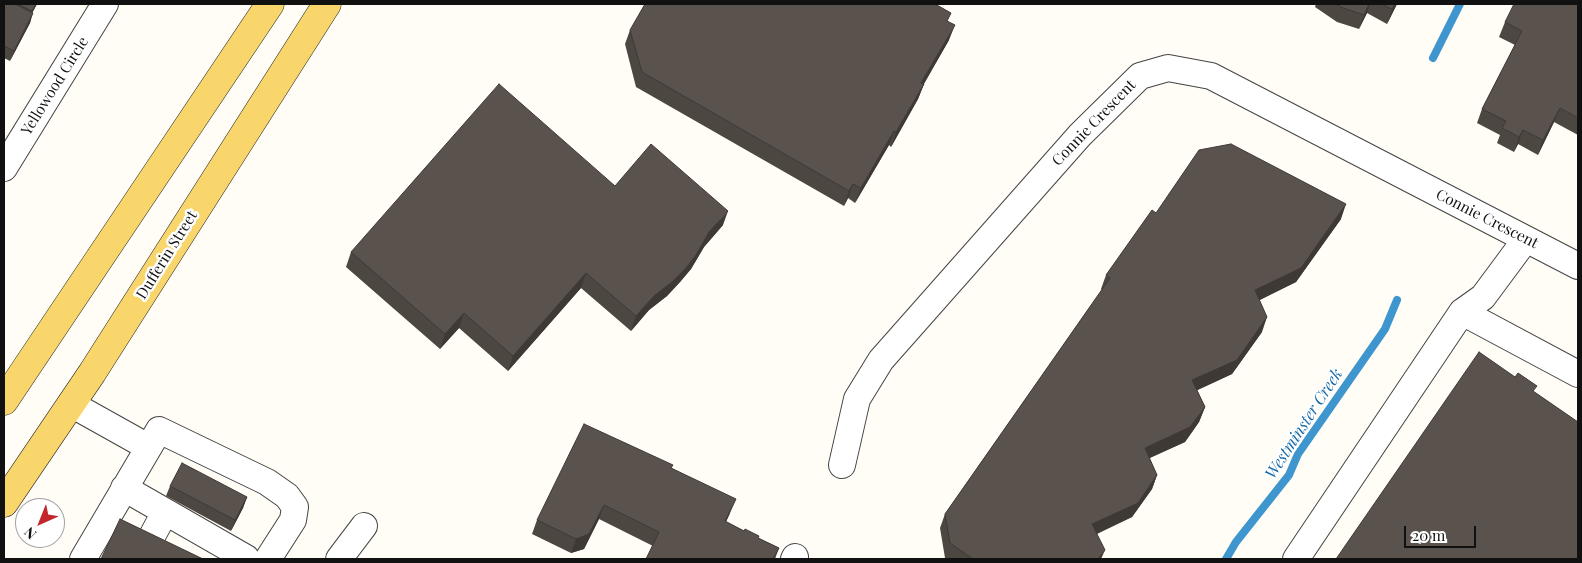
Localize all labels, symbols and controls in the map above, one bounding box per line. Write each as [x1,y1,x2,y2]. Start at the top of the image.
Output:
street label: Yellowood Circle [18,34,92,138]
street label: Connie Crescent [1049,76,1139,170]
street label: Connie Crescent [1433,185,1541,253]
street label: Dufferin Street [133,208,201,302]
water label: Westminster Creek [1261,365,1347,483]
north arrow [15,498,65,548]
scale bar [1407,516,1480,548]
text: N [20,523,40,544]
text: 20 m [1412,525,1445,545]

